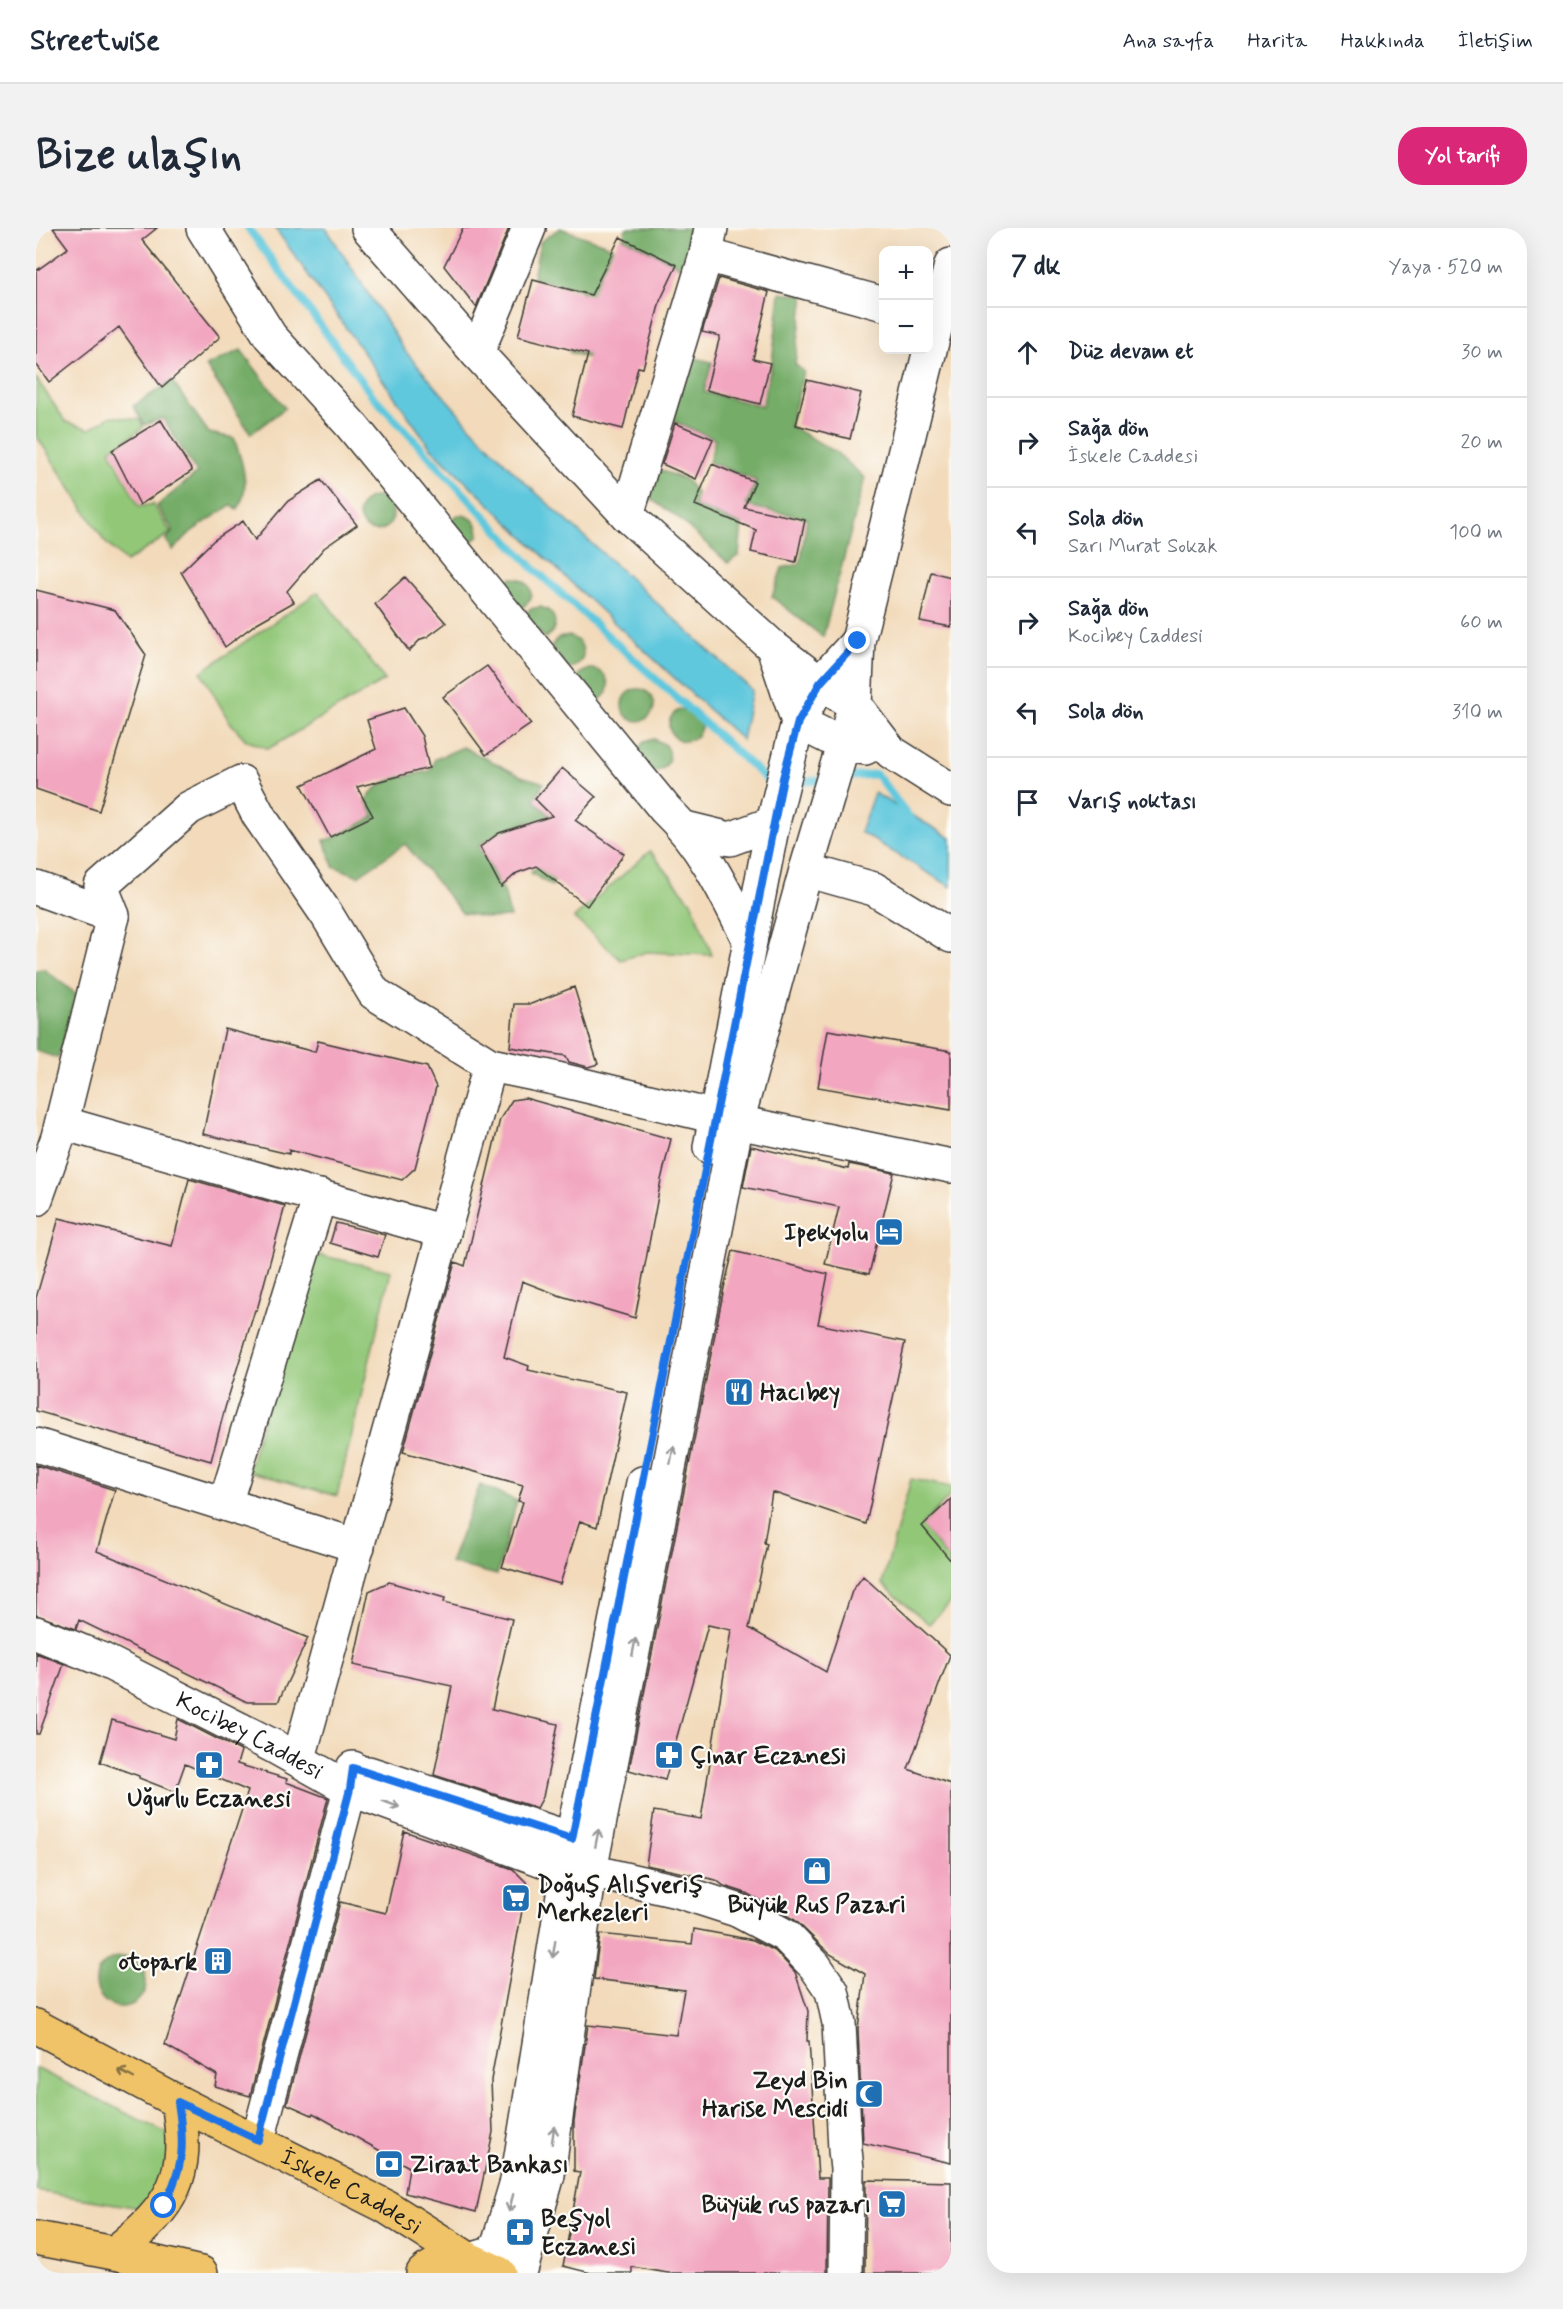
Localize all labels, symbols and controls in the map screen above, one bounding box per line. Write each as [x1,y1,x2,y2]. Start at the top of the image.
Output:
text: Streetwise [30,23,160,60]
text: Ana sayfa [1122,27,1214,55]
text: Harita [1247,27,1307,55]
text: Hakkında [1340,27,1425,55]
text: İletişim [1458,27,1533,55]
button: Yol tarifi [1398,127,1527,185]
text: Bize ulaşın [36,129,242,184]
map controls [879,246,933,354]
button: + [879,246,933,300]
text: 7 dk [1011,250,1060,284]
text: Yaya · 520 m [1389,254,1503,281]
button: − [879,300,933,354]
icon: ahead [1011,336,1044,369]
text: Düz devam et [1068,338,1193,366]
text: 30 m [1461,339,1503,366]
text: Sağa dön [1068,415,1149,443]
icon: right [1011,426,1044,459]
text: 20 m [1460,429,1503,456]
text: İskele Caddesi [1068,443,1198,470]
text: Sola dön [1068,505,1144,533]
icon: left [1011,516,1044,549]
text: 100 m [1449,519,1503,546]
text: Sarı Murat Sokak [1068,533,1217,560]
text: Sağa dön [1068,595,1149,623]
icon: right [1011,606,1044,639]
text: 60 m [1460,609,1503,636]
text: Kocibey Caddesi [1068,623,1203,650]
route end [844,627,870,653]
icon: left [1011,696,1044,729]
text: Sola dön [1068,698,1144,726]
text: 310 m [1452,699,1503,726]
icon: arrive [1011,786,1044,819]
text: Varış noktası [1068,788,1197,816]
hotel icon: Ipekyolu [873,1216,905,1248]
place label: Ipekyolu [784,1218,868,1249]
restaurant icon: Hacıbey [723,1376,755,1408]
place label: Hacıbey [760,1378,840,1409]
one-way arrow [667,1446,678,1466]
one-way arrow [629,1637,640,1657]
street label: Kocibey Caddesi [170,1685,328,1788]
pharmacy icon: Çınar Eczanesi [653,1739,685,1771]
place label: Çınar Eczanesi [690,1741,846,1772]
pharmacy icon: Uğurlu Eczanesi [193,1749,225,1781]
place label: Uğurlu Eczanesi [127,1784,291,1816]
one-way arrow [381,1800,400,1811]
one-way arrow [592,1829,603,1848]
shop icon: Büyük Rus Pazari [801,1855,833,1887]
place label: Doğuş Alışveriş Merkezleri [537,1870,703,1929]
supermarket icon: Doğuş Alışveriş Merkezleri [500,1882,532,1914]
place label: Büyük Rus Pazari [728,1890,906,1921]
one-way arrow [549,1938,560,1958]
building icon: otopark [202,1945,234,1977]
place label: otopark [118,1947,197,1978]
place label: Zeyd Bin Harise Mescidi [702,2066,848,2125]
one-way arrow [118,2068,136,2079]
mosque icon: Zeyd Bin Harise Mescidi [853,2078,885,2110]
one-way arrow [548,2126,559,2145]
street label: İskele Caddesi [275,2142,427,2243]
bank icon: Ziraat Bankası [373,2148,405,2180]
place label: Ziraat Bankası [410,2150,569,2181]
supermarket icon: Büyük rus pazarı [876,2188,908,2220]
place label: Büyük rus pazarı [701,2190,871,2221]
route start [150,2192,176,2218]
one-way arrow [505,2193,517,2212]
place label: Beşyol Eczanesi [541,2204,637,2263]
pharmacy icon: Beşyol Eczanesi [504,2216,536,2248]

